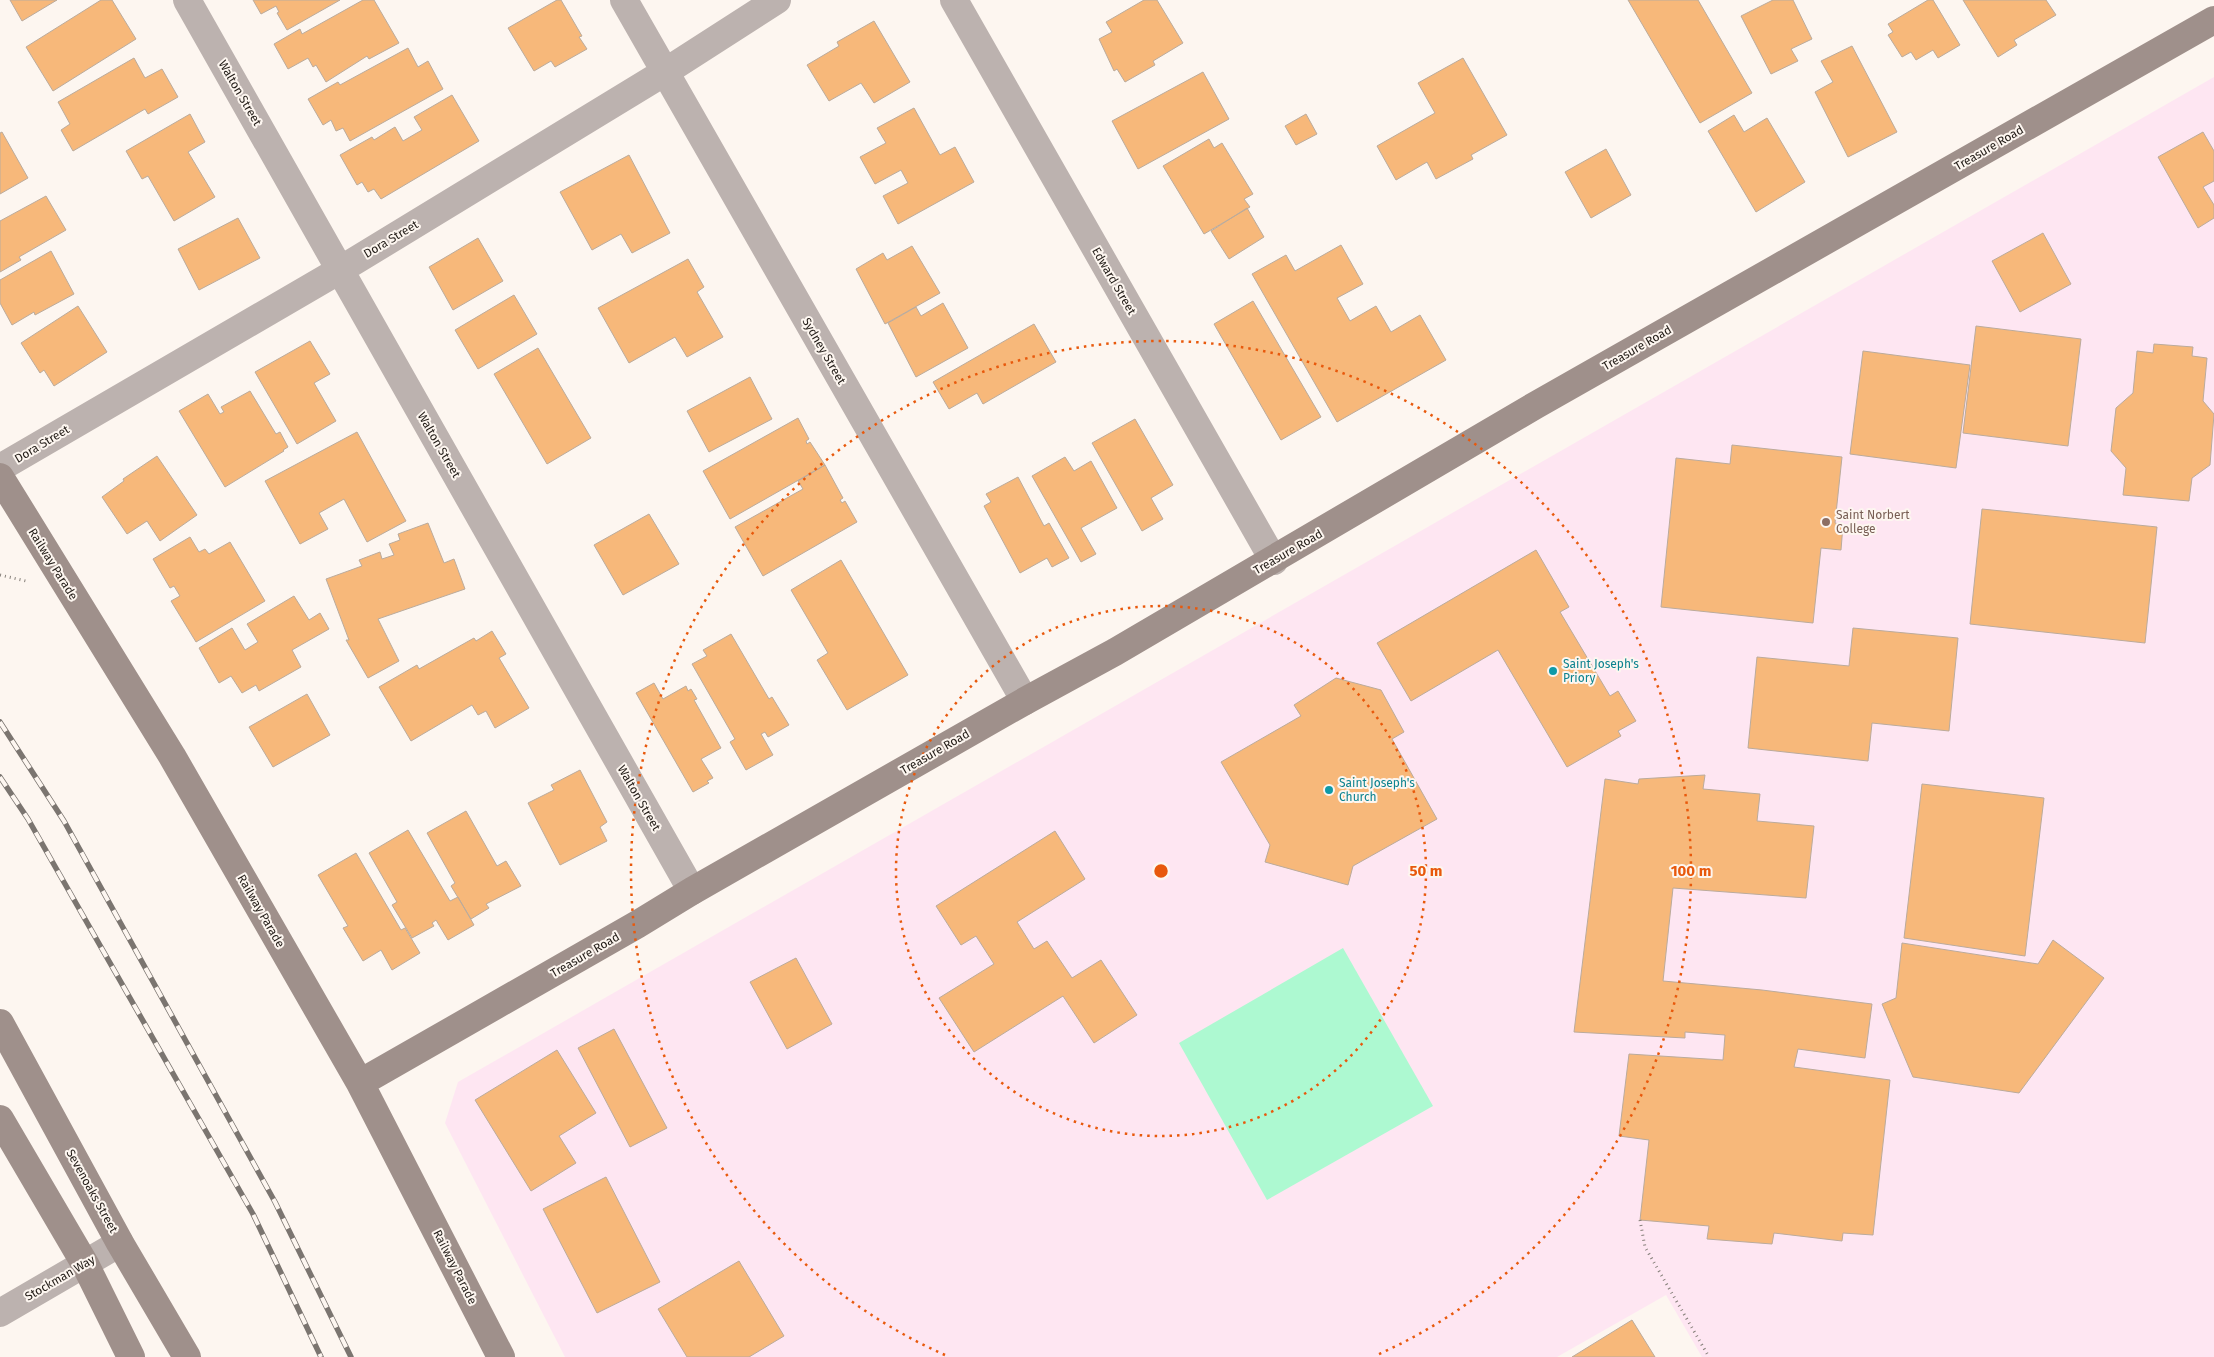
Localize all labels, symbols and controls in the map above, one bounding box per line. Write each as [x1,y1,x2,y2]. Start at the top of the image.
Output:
street label: Walton Street [216,58,265,129]
street label: Treasure Road [1952,123,2026,173]
street label: Dora Street [361,217,421,261]
street label: Edward Street [1089,245,1139,318]
street label: Sydney Street [799,315,849,387]
street label: Treasure Road [1600,323,1674,373]
street label: Walton Street [415,410,464,481]
street label: Dora Street [12,422,72,466]
place label: Saint Norbert College [1836,508,1910,536]
marker: Saint Norbert College [1820,516,1832,528]
street label: Railway Parade [25,526,81,602]
street label: Treasure Road [1251,527,1325,577]
place label: Saint Joseph's Priory [1563,657,1639,685]
marker: Saint Joseph's Priory [1547,665,1559,677]
street label: Treasure Road [898,727,972,777]
street label: Walton Street [615,763,664,834]
place label: Saint Joseph's Church [1339,776,1415,804]
marker: Saint Joseph's Church [1323,784,1335,796]
centre of rings [1152,862,1170,880]
text: 50 m [1409,862,1443,880]
text: 100 m [1671,862,1711,880]
street label: Railway Parade [234,872,288,950]
street label: Treasure Road [548,930,622,980]
street label: Sevenoaks Street [63,1147,121,1236]
street label: Railway Parade [430,1227,480,1307]
street label: Stockman Way [23,1252,98,1304]

